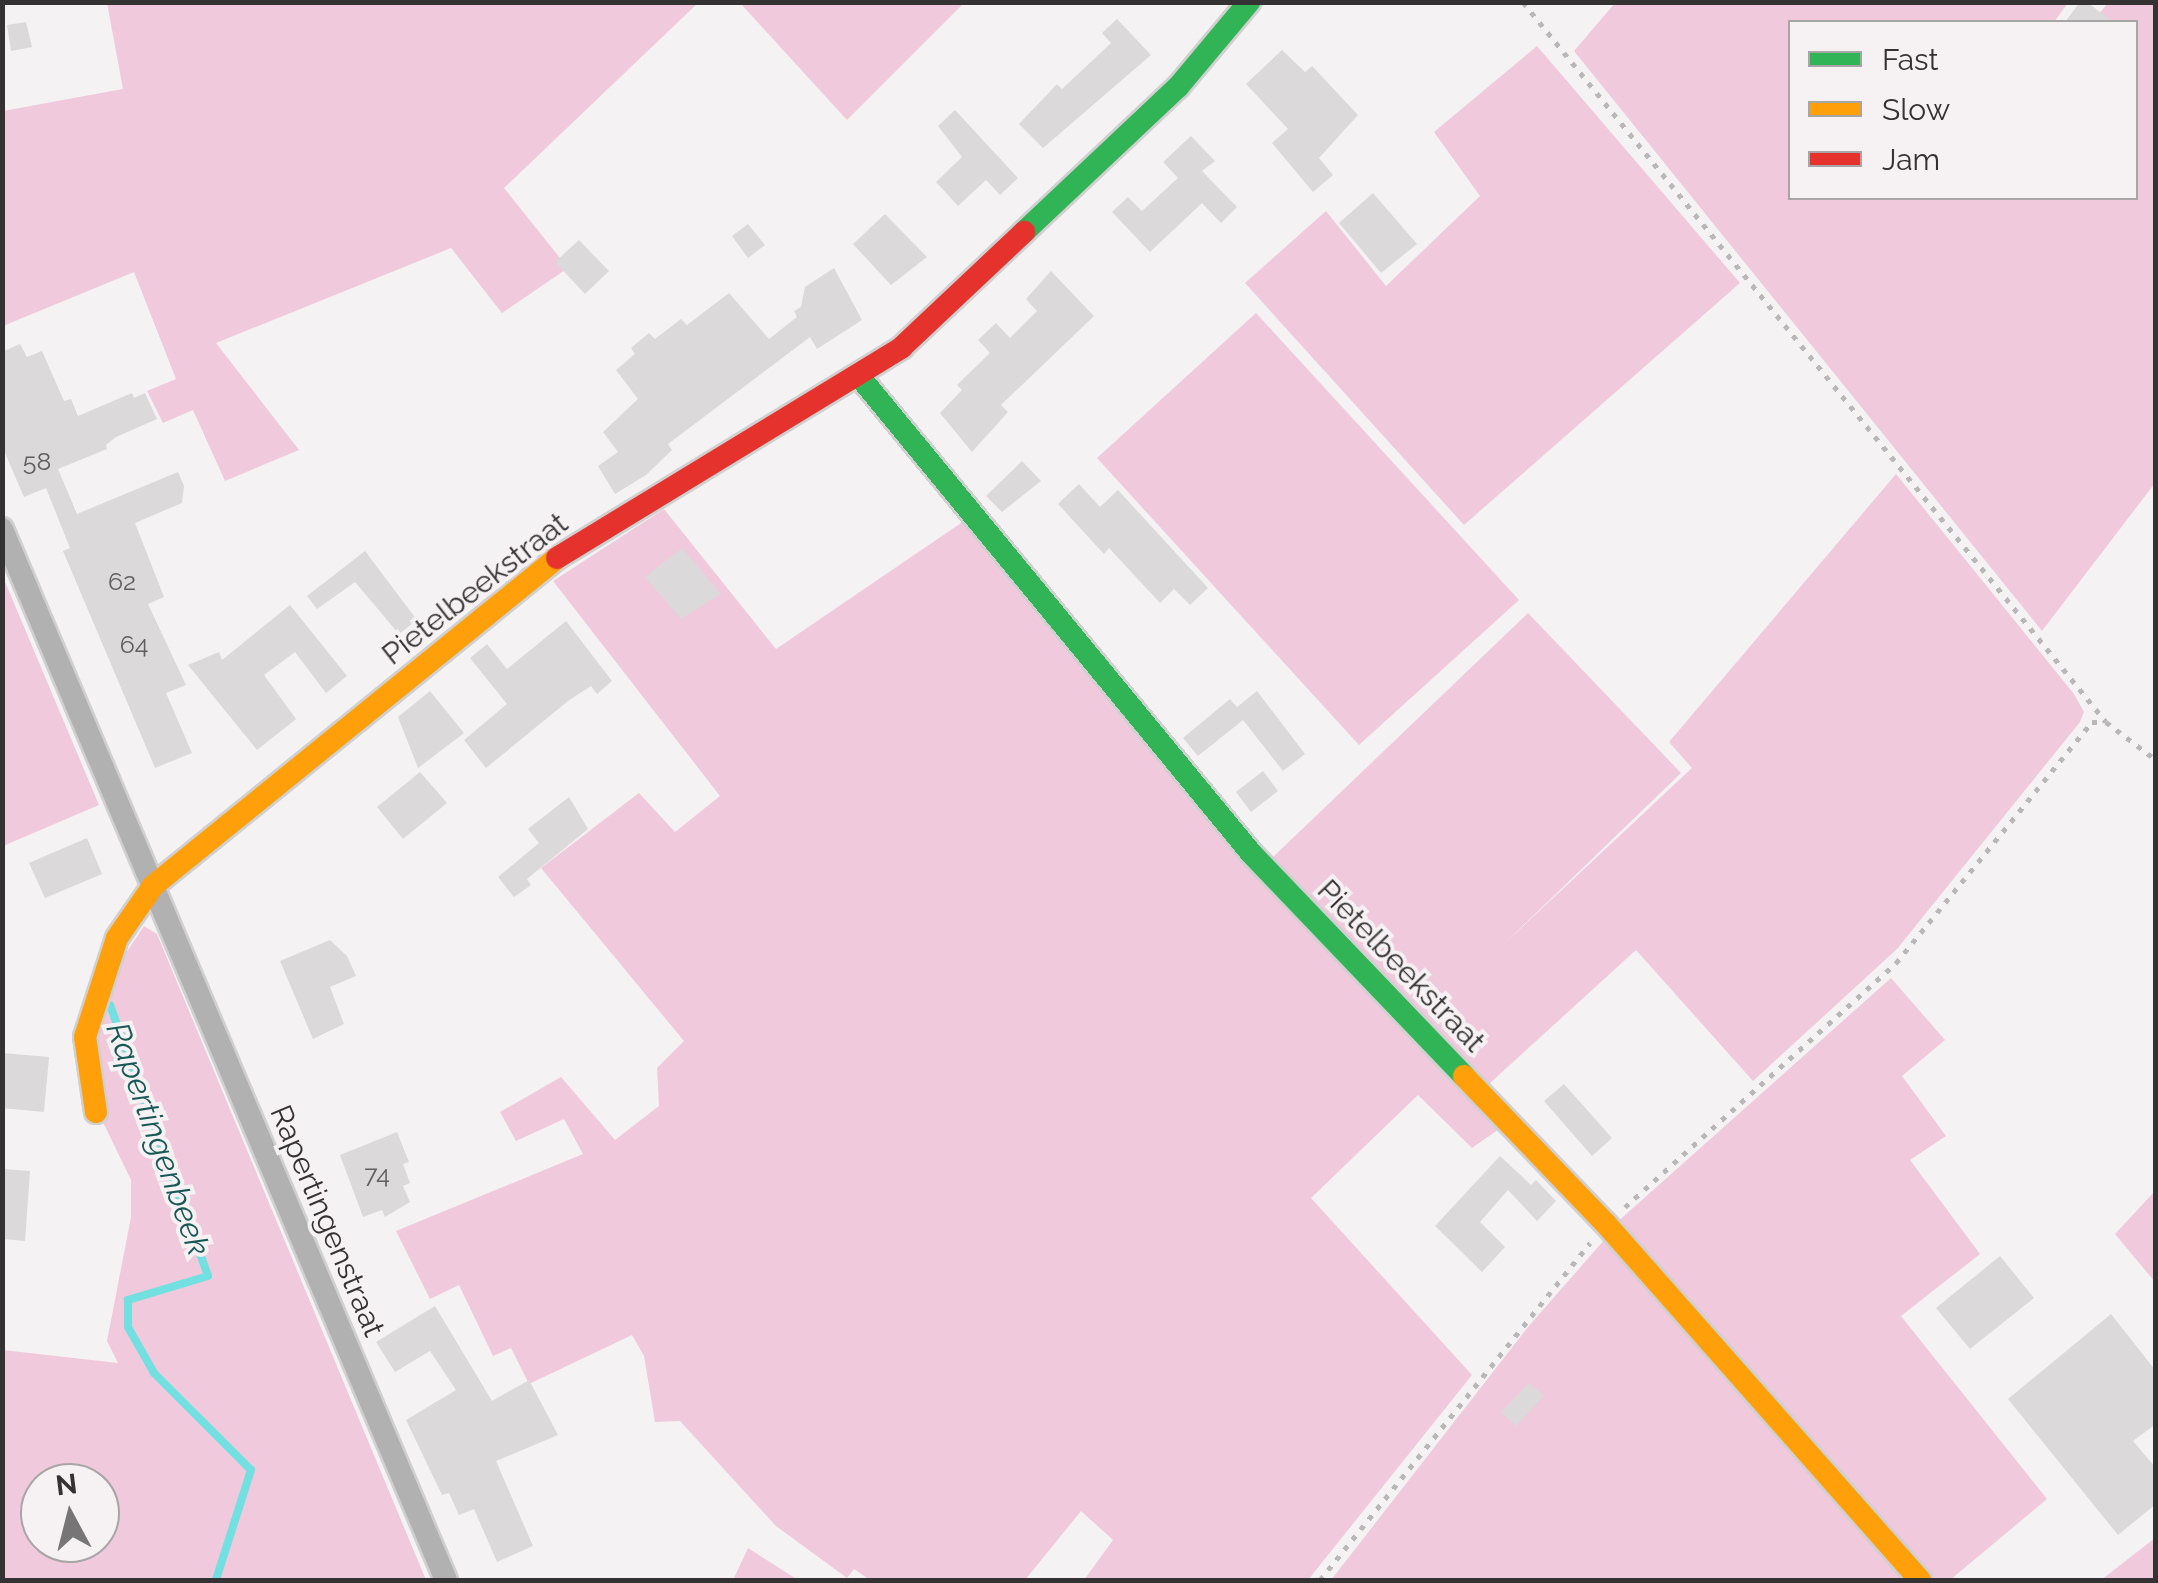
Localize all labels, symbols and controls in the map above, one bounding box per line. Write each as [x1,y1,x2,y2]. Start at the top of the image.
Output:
legend [1788,20,2138,200]
text: Fast [1882,42,1939,77]
text: Slow [1882,92,1950,127]
text: Jam [1882,142,1940,177]
house number: 58 [23,446,51,476]
street label: Pietelbeekstraat [375,505,575,673]
house number: 62 [108,566,136,596]
house number: 64 [120,629,148,659]
street label: Pietelbeekstraat [1310,872,1492,1060]
water label: Rapertingenbeek [98,1017,218,1261]
street label: Rapertingenstraat [262,1100,392,1342]
house number: 74 [364,1159,390,1189]
north arrow [20,1463,120,1563]
text: N [54,1467,79,1502]

